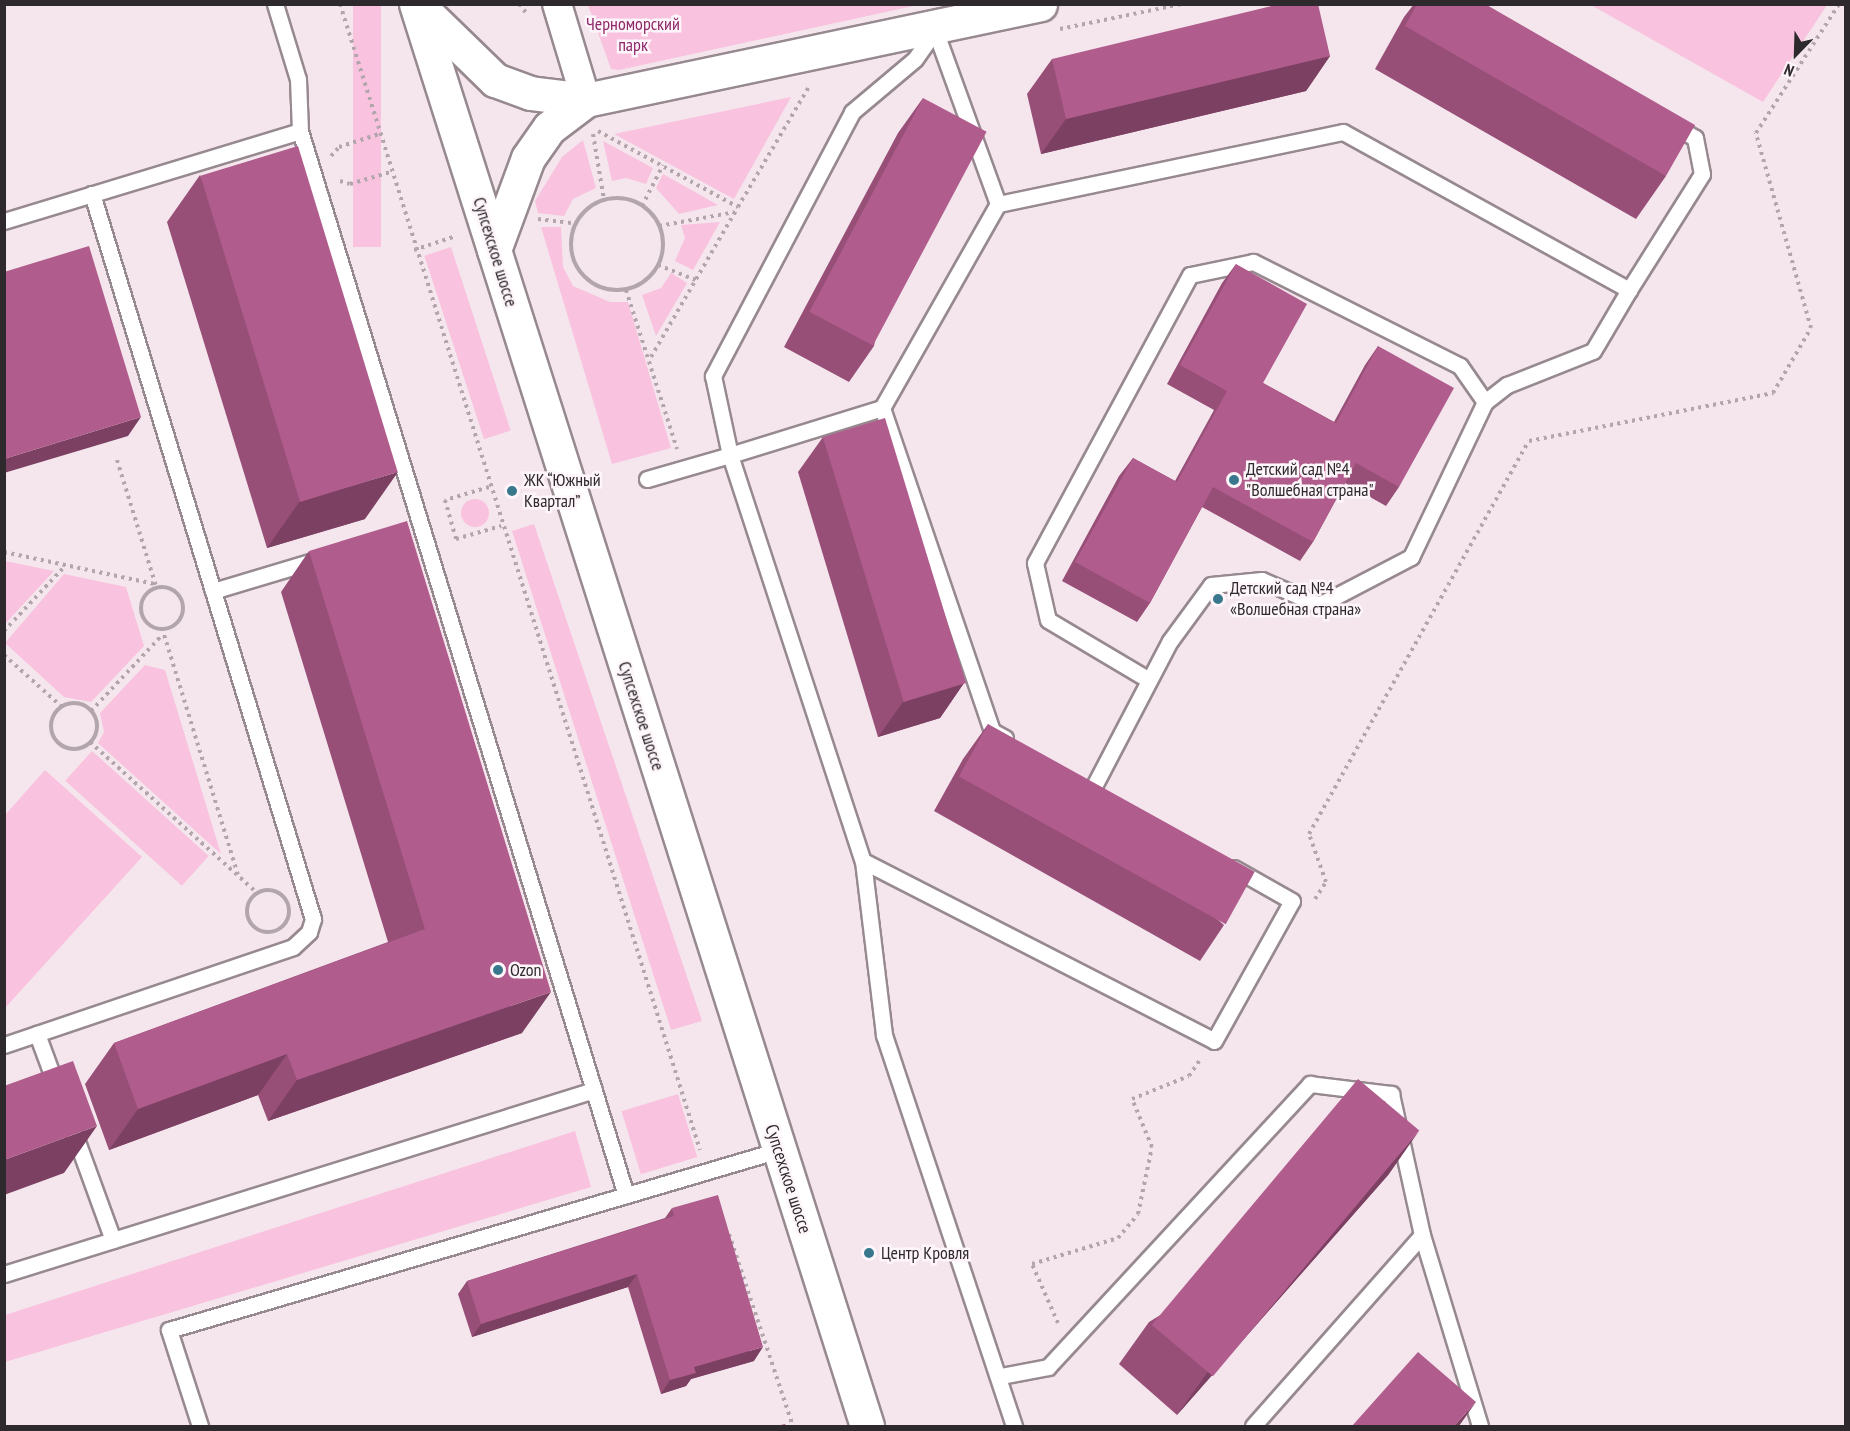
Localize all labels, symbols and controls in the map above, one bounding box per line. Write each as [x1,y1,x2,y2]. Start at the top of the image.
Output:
park label: Черноморский парк [586,14,680,57]
north arrow [1766,24,1826,84]
text: N [1781,60,1797,81]
street label: Супсехское шоссе [468,195,522,309]
place label: Детский сад №4 "Волшебная страна" [1246,459,1374,502]
place label: ЖК “Южный Квартал” [524,470,602,512]
marker: Детский сад №4 "Волшебная страна" [1227,473,1241,487]
marker: ЖК “Южный Квартал” [505,484,519,498]
place label: Детский сад №4 «Волшебная страна» [1230,578,1361,620]
marker: Детский сад №4 «Волшебная страна» [1211,592,1225,606]
street label: Супсехское шоссе [613,659,669,773]
place label: Ozon [510,959,542,981]
marker: Ozon [491,963,505,977]
street label: Супсехское шоссе [760,1122,816,1236]
place label: Центр Кровля [881,1242,969,1264]
marker: Центр Кровля [862,1246,876,1260]

